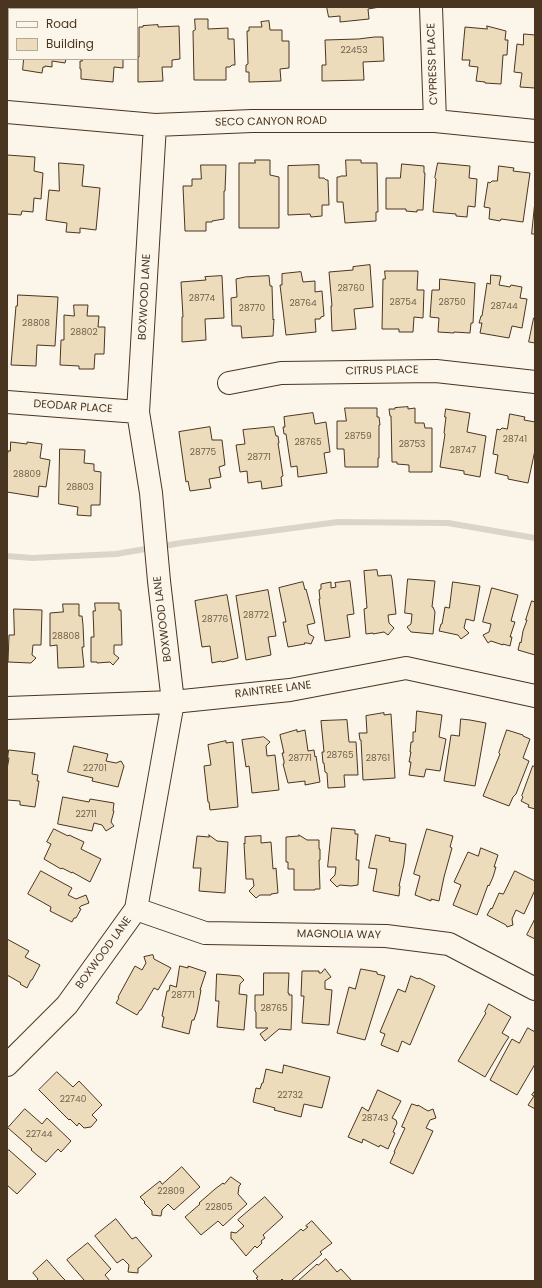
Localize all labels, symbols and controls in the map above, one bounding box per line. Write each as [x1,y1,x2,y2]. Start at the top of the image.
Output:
legend [8,8,138,60]
text: Road [46,15,77,32]
street label: CYPRESS PLACE [425,23,441,105]
text: Building [46,35,94,52]
house number: 22453 [341,46,367,56]
street label: SECO CANYON ROAD [215,114,327,130]
street label: BOXWOOD LANE [136,253,154,341]
house number: 28760 [337,284,365,294]
house number: 28774 [189,294,215,304]
house number: 28754 [389,298,417,308]
house number: 28750 [438,298,466,308]
house number: 28764 [289,299,317,309]
house number: 28744 [490,302,518,312]
house number: 28770 [239,304,265,314]
house number: 28808 [22,319,50,329]
house number: 28802 [70,328,98,338]
street label: CITRUS PLACE [345,364,419,378]
street label: DEODAR PLACE [33,398,113,416]
house number: 28759 [344,432,372,442]
house number: 28741 [503,435,527,445]
house number: 28765 [294,438,322,448]
house number: 28753 [399,440,425,450]
house number: 28747 [450,446,476,456]
house number: 28775 [190,448,216,458]
house number: 28771 [247,453,271,463]
house number: 28809 [13,470,41,480]
house number: 28803 [66,483,94,493]
street label: BOXWOOD LANE [151,575,175,663]
house number: 28772 [243,611,269,621]
house number: 28776 [202,615,228,625]
house number: 28808 [52,632,80,642]
street label: RAINTREE LANE [234,679,312,701]
house number: 28765 [326,751,354,761]
house number: 28771 [288,754,312,764]
house number: 28761 [366,754,390,764]
house number: 22701 [83,764,107,774]
house number: 22711 [75,810,97,820]
street label: BOXWOOD LANE [73,914,135,992]
street label: MAGNOLIA WAY [297,928,381,942]
house number: 28771 [171,991,195,1001]
house number: 28765 [260,1004,288,1014]
house number: 22732 [277,1091,303,1101]
house number: 22740 [60,1095,86,1105]
house number: 28743 [362,1114,388,1124]
house number: 22744 [26,1130,52,1140]
house number: 22809 [157,1187,185,1197]
house number: 22805 [205,1203,233,1213]

